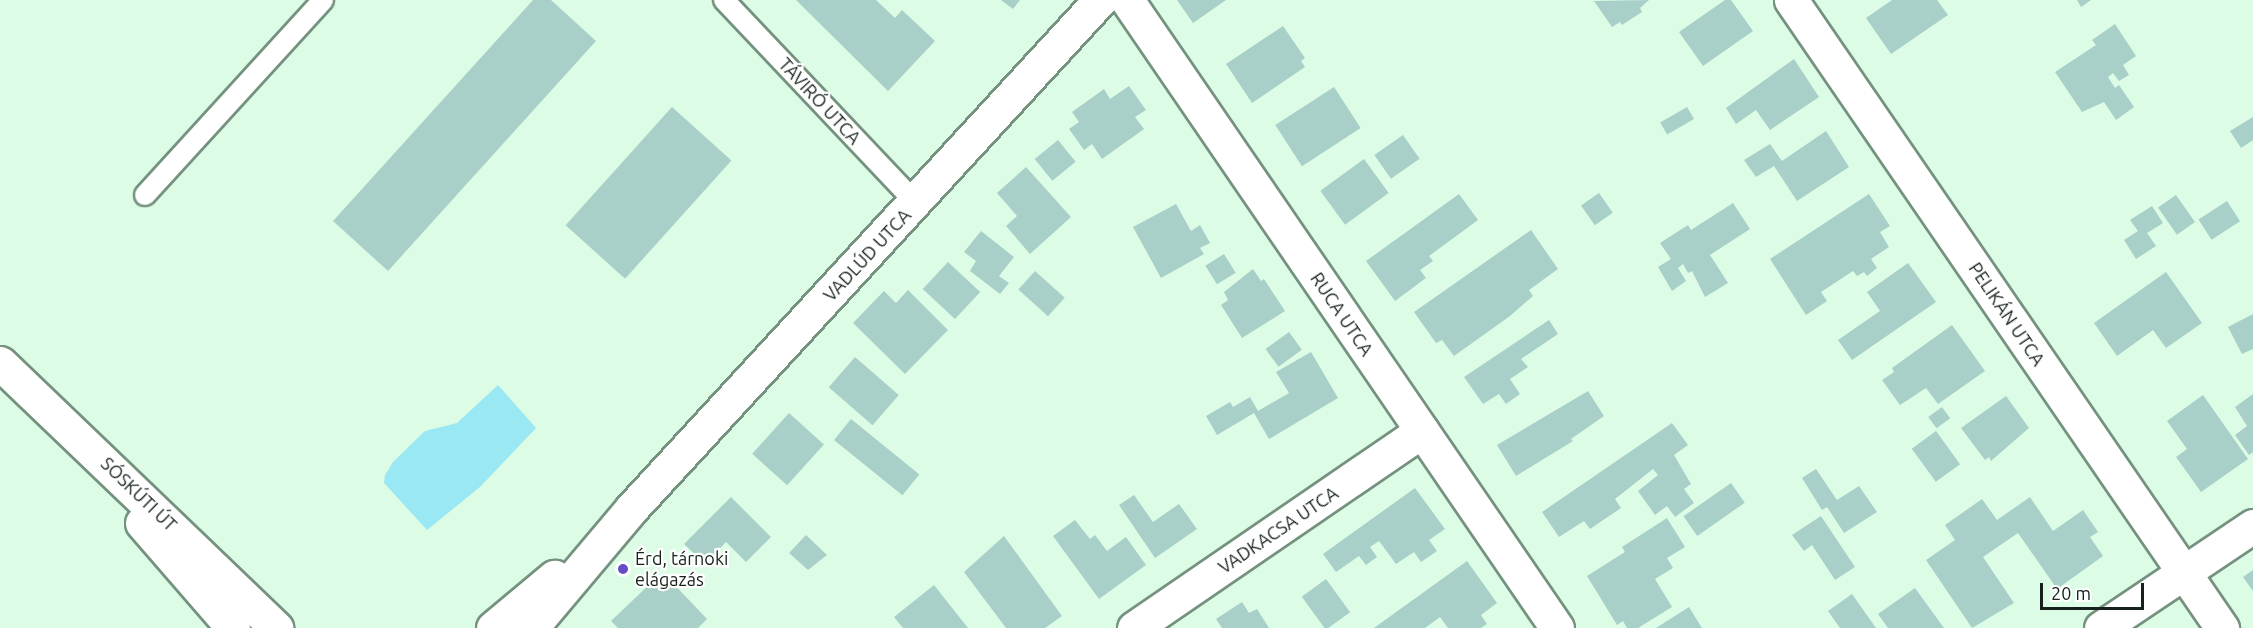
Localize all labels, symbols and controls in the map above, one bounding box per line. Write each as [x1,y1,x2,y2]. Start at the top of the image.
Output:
street label: TÁVIRÓ UTCA [775,53,865,149]
street label: VADLÚD UTCA [819,204,915,306]
street label: PELIKÁN UTCA [1964,258,2050,370]
street label: RUCA UTCA [1306,268,1378,360]
street label: SÓSKÚTI ÚT [97,452,181,536]
street label: VADKACSA UTCA [1214,482,1342,578]
place label: Érd, tárnoki elágazás [635,548,728,590]
marker: Érd, tárnoki elágazás [616,562,630,576]
scale bar [2043,571,2146,609]
text: 20 m [2051,583,2091,603]

